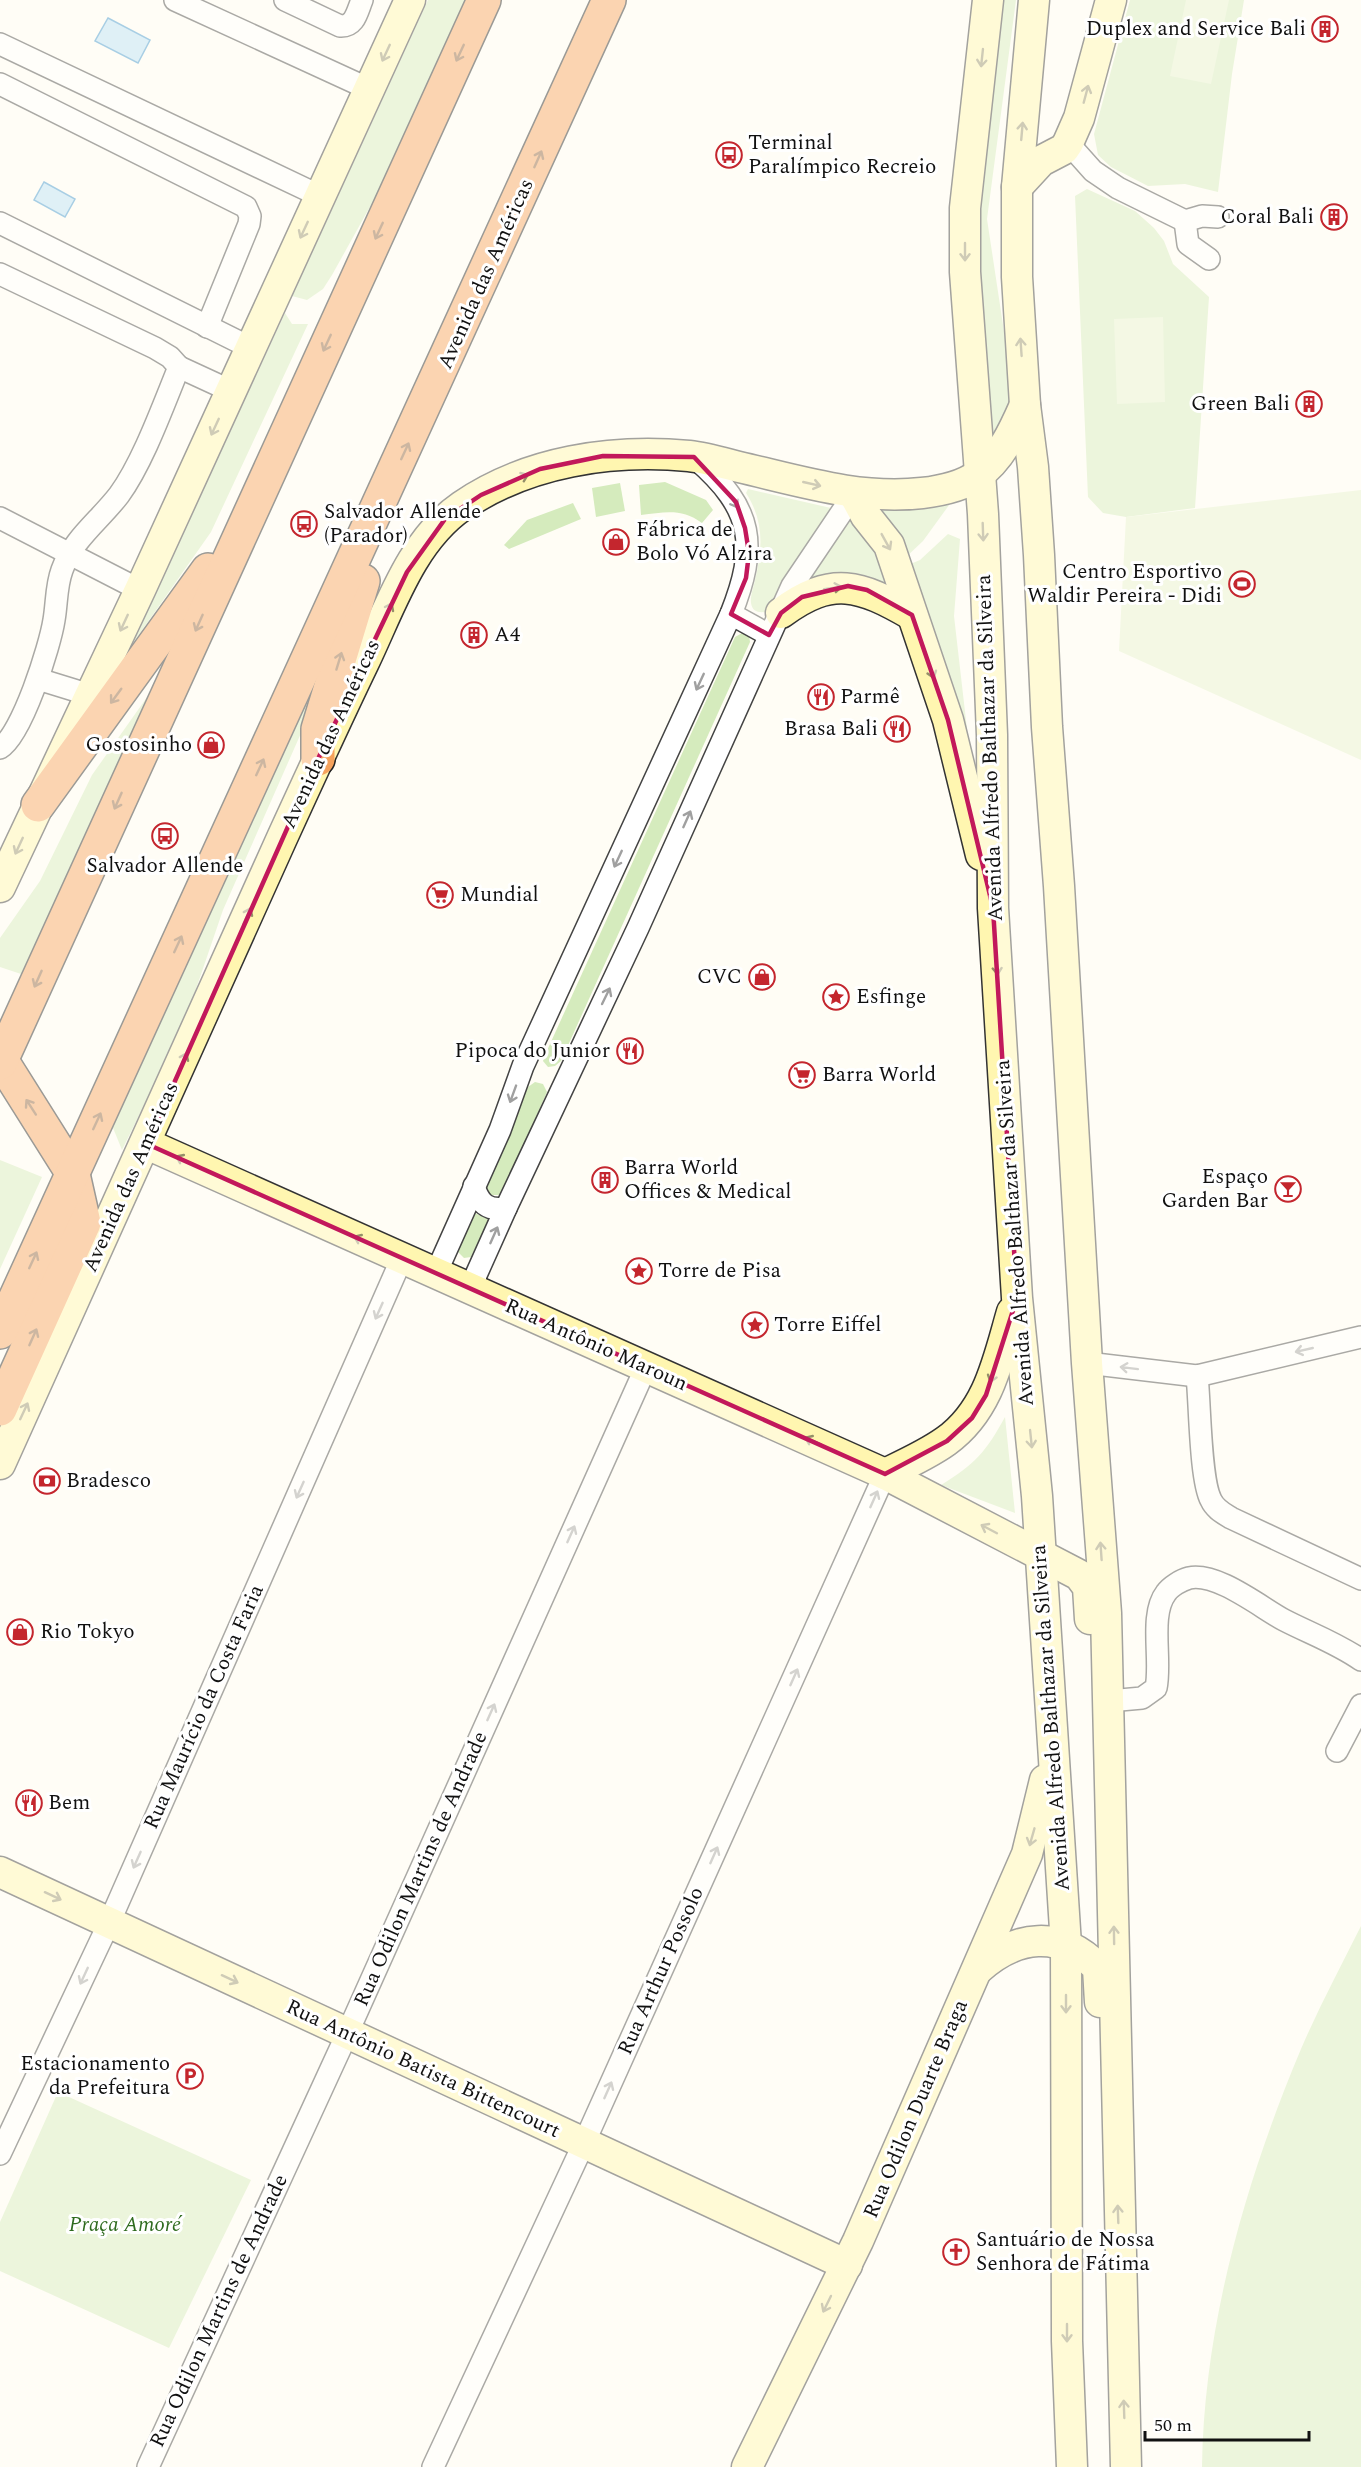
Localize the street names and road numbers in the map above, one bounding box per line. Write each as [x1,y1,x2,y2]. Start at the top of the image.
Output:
street label: Avenida das Américas [430,174,542,374]
street label: Avenida Alfredo Balthazar da Silveira [968,573,1012,922]
street label: Avenida das Américas [273,634,389,834]
street label: Avenida Alfredo Balthazar da Silveira [987,1058,1043,1407]
street label: Avenida das Américas [75,1077,187,1277]
street label: Rua Antônio Maroun [499,1290,693,1400]
street label: Avenida Alfredo Balthazar da Silveira [1023,1543,1079,1892]
street label: Rua Maurício da Costa Faria [135,1579,273,1835]
street label: Rua Odilon Martins de Andrade [346,1726,496,2012]
street label: Rua Arthur Possolo [609,1882,713,2060]
street label: Rua Antônio Batista Bittencourt [280,1991,566,2147]
street label: Rua Odilon Duarte Braga [855,1994,977,2223]
street label: Rua Odilon Martins de Andrade [141,2169,297,2453]

